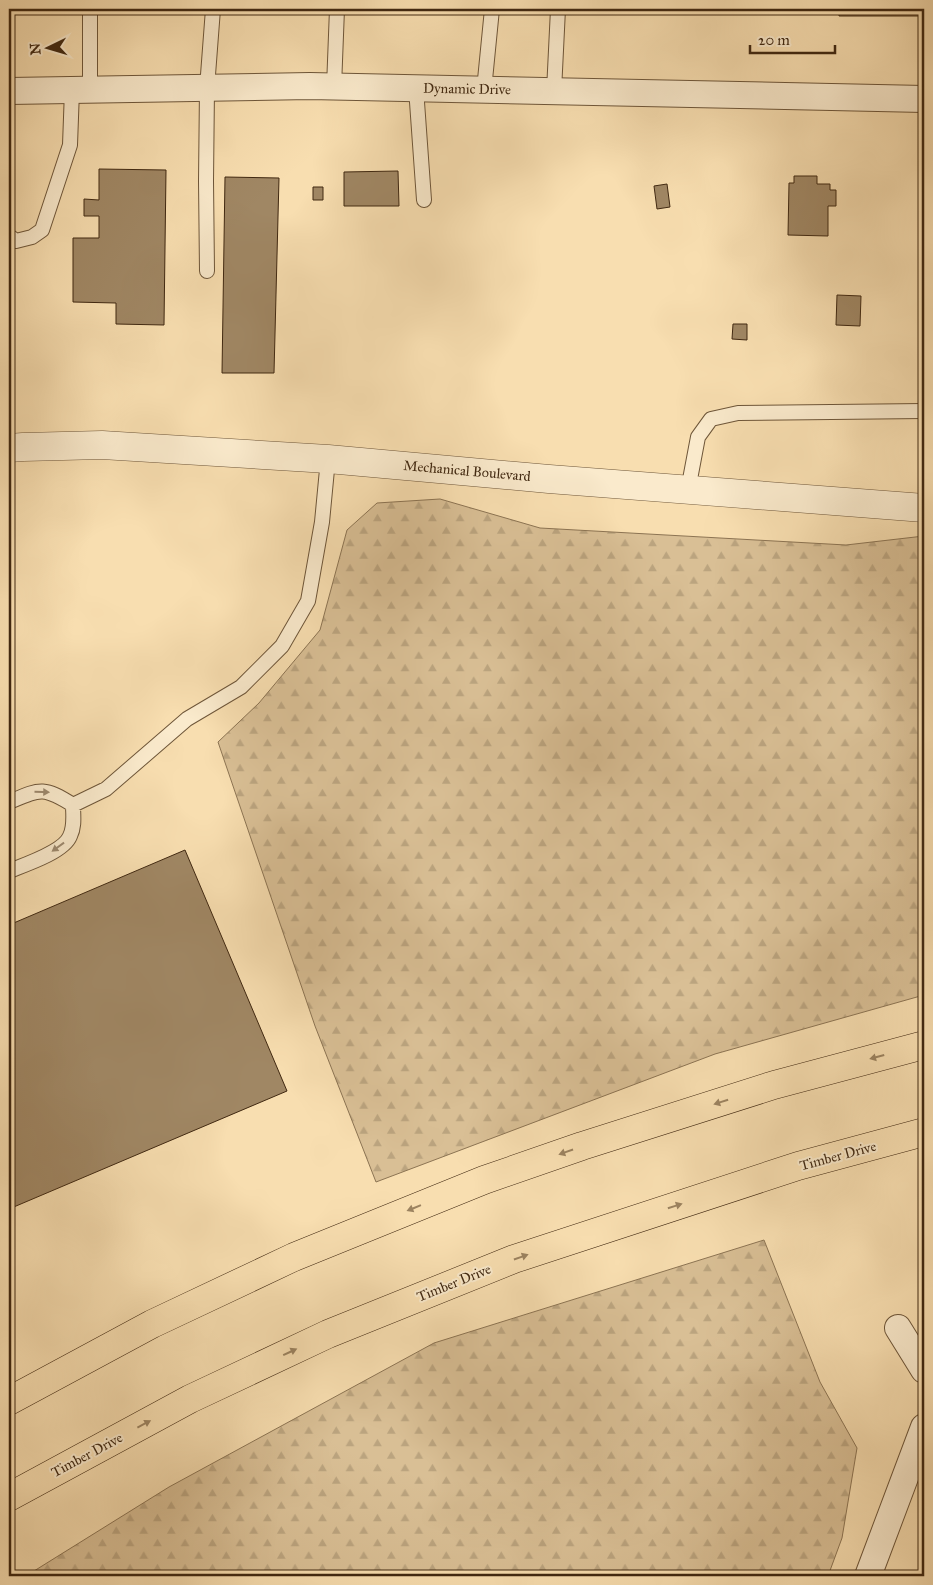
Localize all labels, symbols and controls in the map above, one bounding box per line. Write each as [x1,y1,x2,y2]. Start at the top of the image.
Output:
north arrow [22,22,72,72]
scale bar [750,22,836,54]
text: 20 m [758,31,790,49]
text: N [27,42,45,56]
street label: Dynamic Drive [423,80,511,98]
street label: Mechanical Boulevard [403,457,531,485]
one-way arrow [34,788,50,796]
one-way arrow [51,842,65,852]
one-way arrow [870,1054,885,1062]
one-way arrow [713,1098,728,1106]
street label: Timber Drive [798,1138,878,1174]
one-way arrow [559,1148,574,1156]
one-way arrow [668,1201,683,1209]
one-way arrow [407,1205,421,1213]
one-way arrow [513,1253,528,1260]
street label: Timber Drive [414,1260,494,1306]
one-way arrow [283,1348,297,1356]
one-way arrow [137,1420,151,1428]
street label: Timber Drive [48,1429,126,1481]

